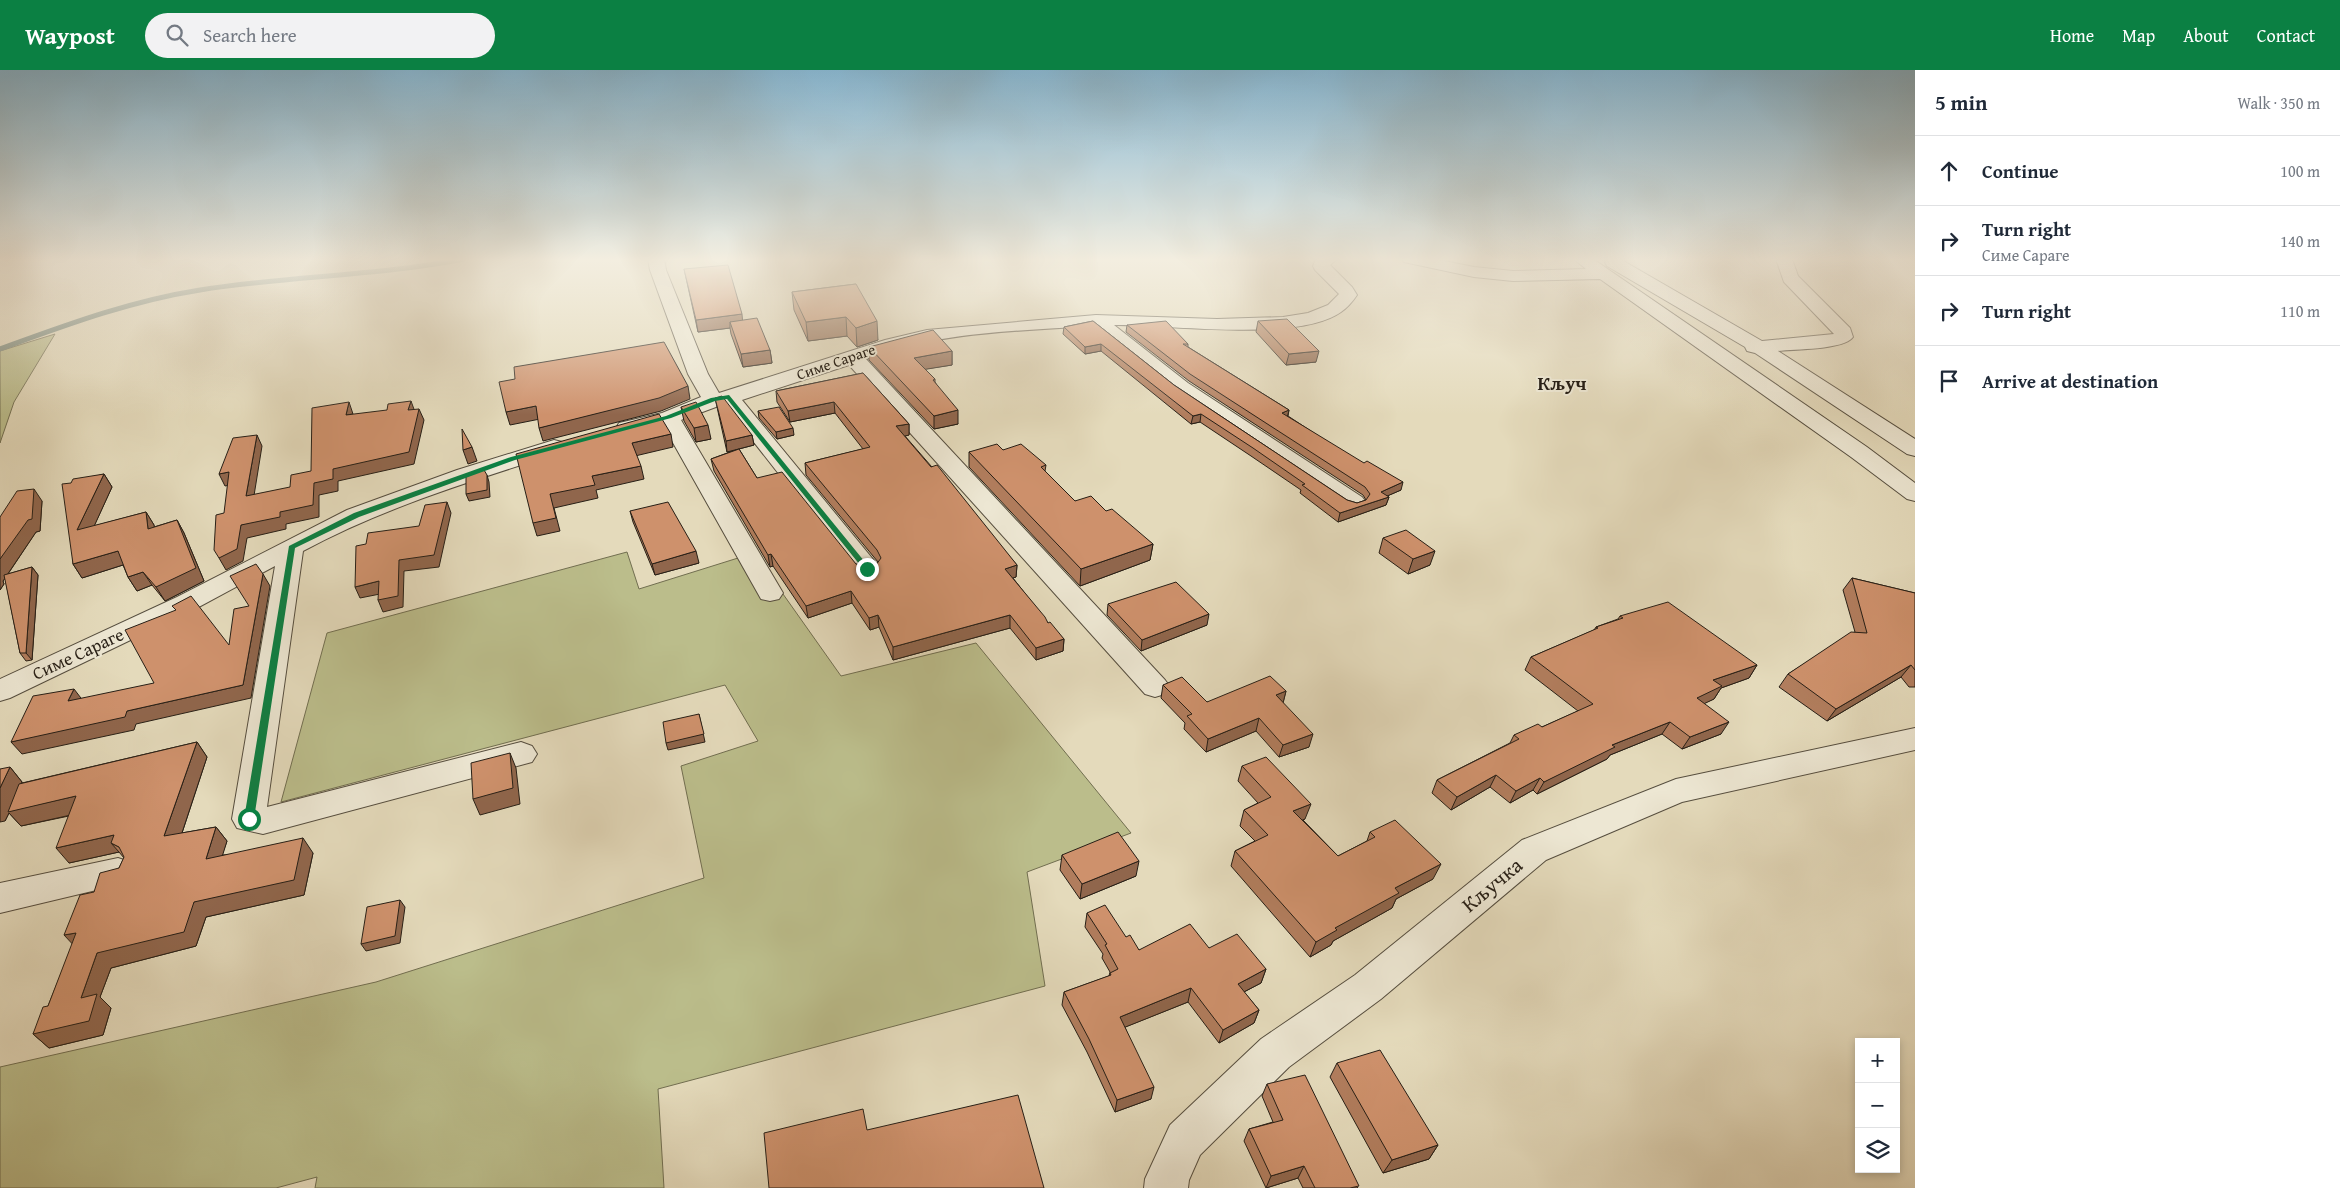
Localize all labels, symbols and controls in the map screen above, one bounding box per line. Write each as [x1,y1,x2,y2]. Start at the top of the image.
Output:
search box [145,13,495,58]
text: Waypost [25,18,115,53]
icon: search [163,21,191,49]
text: Search here [203,21,297,49]
text: Home [2050,22,2094,49]
text: Map [2122,22,2155,49]
text: About [2183,22,2229,49]
text: Contact [2257,22,2315,49]
text: 5 min [1935,87,1987,118]
text: Walk · 350 m [2237,91,2320,115]
icon: ahead [1935,157,1963,185]
text: Continue [1982,157,2059,185]
text: 100 m [2280,159,2320,183]
text: Turn right [1982,215,2071,243]
icon: right [1935,227,1963,255]
text: 140 m [2280,229,2320,253]
text: Симе Сараге [1982,243,2070,267]
icon: right [1935,297,1963,325]
text: Turn right [1982,297,2071,325]
text: 110 m [2280,299,2320,323]
street label: Симе Сараге [794,338,878,385]
icon: arrive [1935,367,1963,395]
text: Arrive at destination [1982,367,2158,395]
district label: Кључ [1538,369,1586,397]
route end [856,558,879,581]
street label: Симе Сараге [27,621,128,687]
route start [238,808,261,831]
street label: Кључка [1454,850,1529,919]
map controls [1855,1038,1900,1173]
button: + [1855,1038,1900,1083]
button: − [1855,1083,1900,1128]
button: layers [1855,1128,1900,1173]

